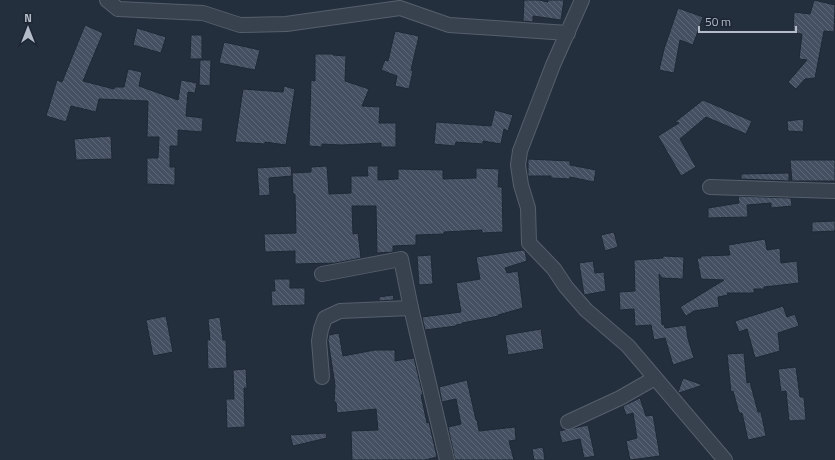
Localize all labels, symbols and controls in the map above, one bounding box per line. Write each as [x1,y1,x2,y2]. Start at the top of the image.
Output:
north arrow [8,8,48,48]
scale bar [699,8,796,34]
text: N [24,10,32,26]
text: 50 m [705,12,731,31]

